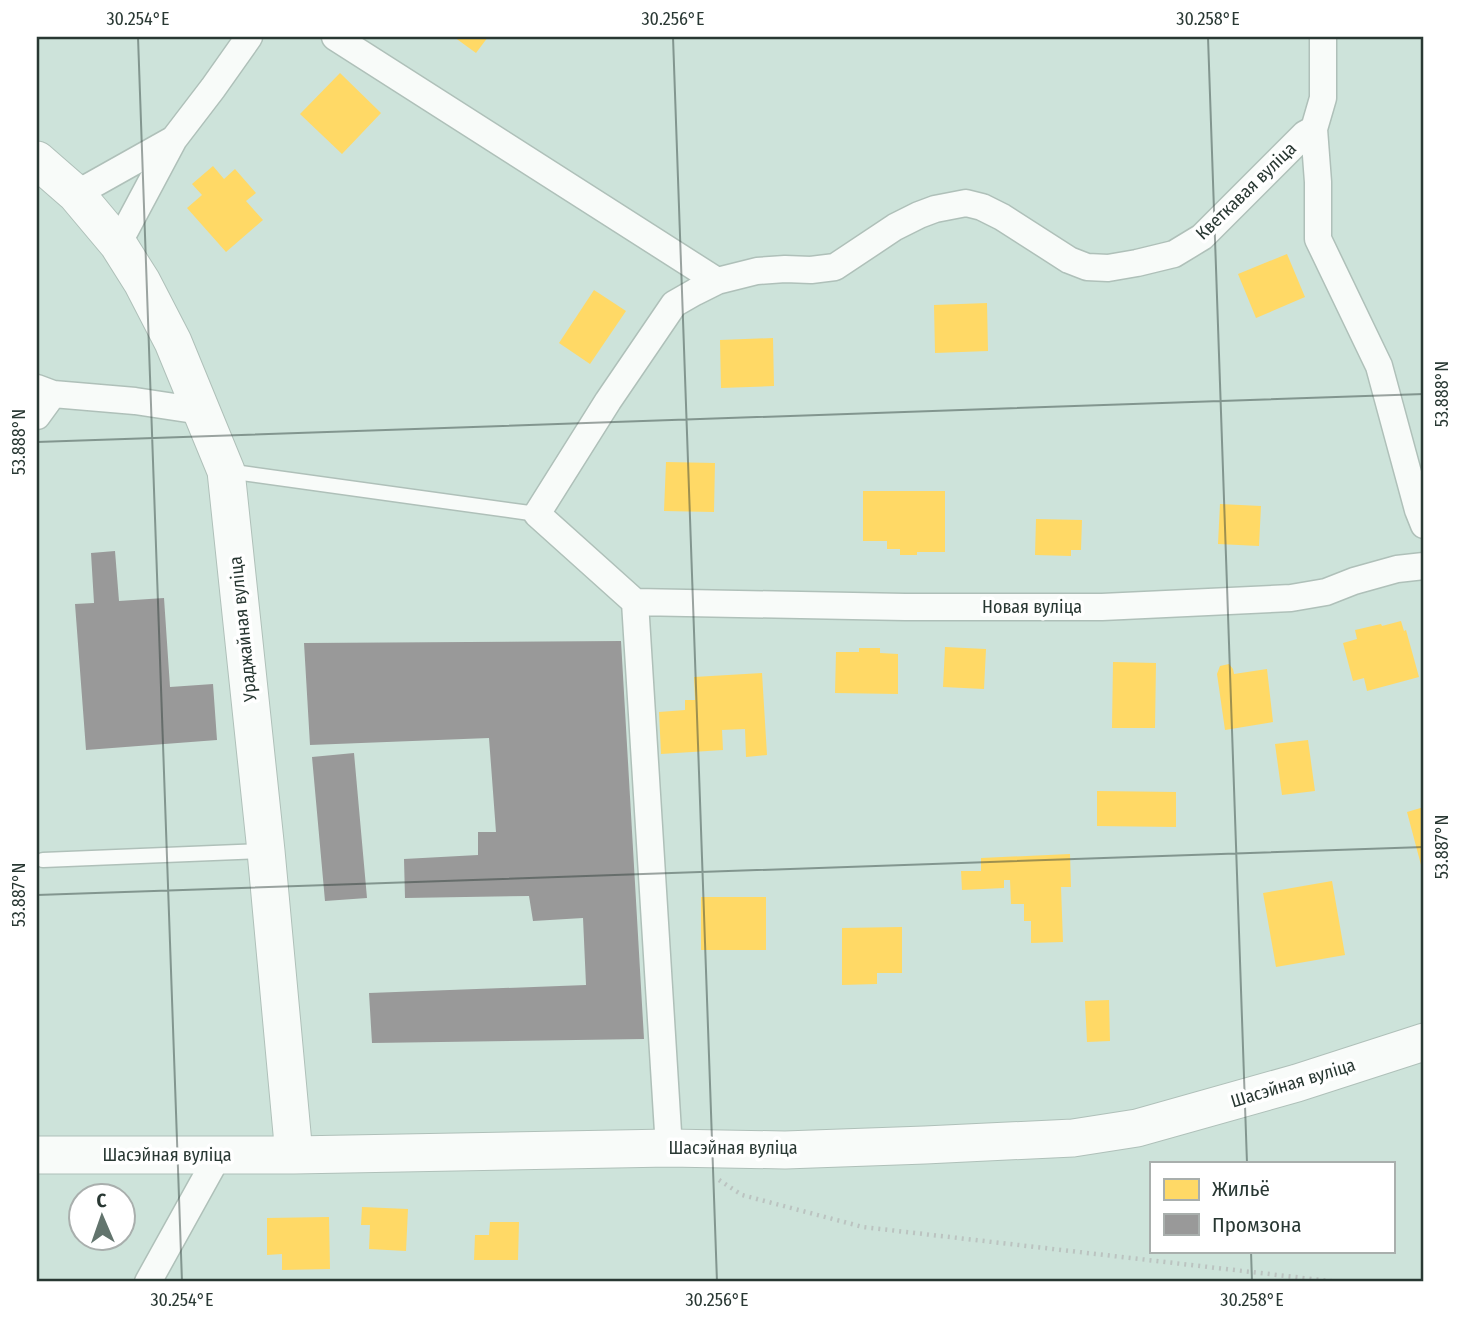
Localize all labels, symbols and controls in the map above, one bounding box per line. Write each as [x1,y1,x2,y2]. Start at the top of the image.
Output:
text: 30.254°E [106,8,170,30]
text: 30.256°E [641,8,705,30]
text: 30.258°E [1176,8,1240,30]
street label: Кветкавая вуліца [1191,137,1301,244]
text: 53.888°N [1431,361,1453,427]
text: 53.888°N [8,409,30,475]
street label: Ураджайная вуліца [224,555,262,704]
street label: Новая вуліца [982,596,1082,618]
text: 53.887°N [1431,815,1453,879]
text: 53.887°N [8,863,30,927]
street label: Шасэйная вуліца [1228,1054,1358,1112]
street label: Шасэйная вуліца [668,1137,798,1159]
street label: Шасэйная вуліца [102,1144,232,1166]
legend [1150,1162,1394,1252]
text: Жильё [1212,1176,1270,1202]
north arrow [66,1182,136,1252]
text: С [96,1189,107,1212]
text: Промзона [1212,1212,1301,1238]
text: 30.254°E [150,1289,214,1311]
text: 30.256°E [685,1289,749,1311]
text: 30.258°E [1220,1289,1284,1311]

